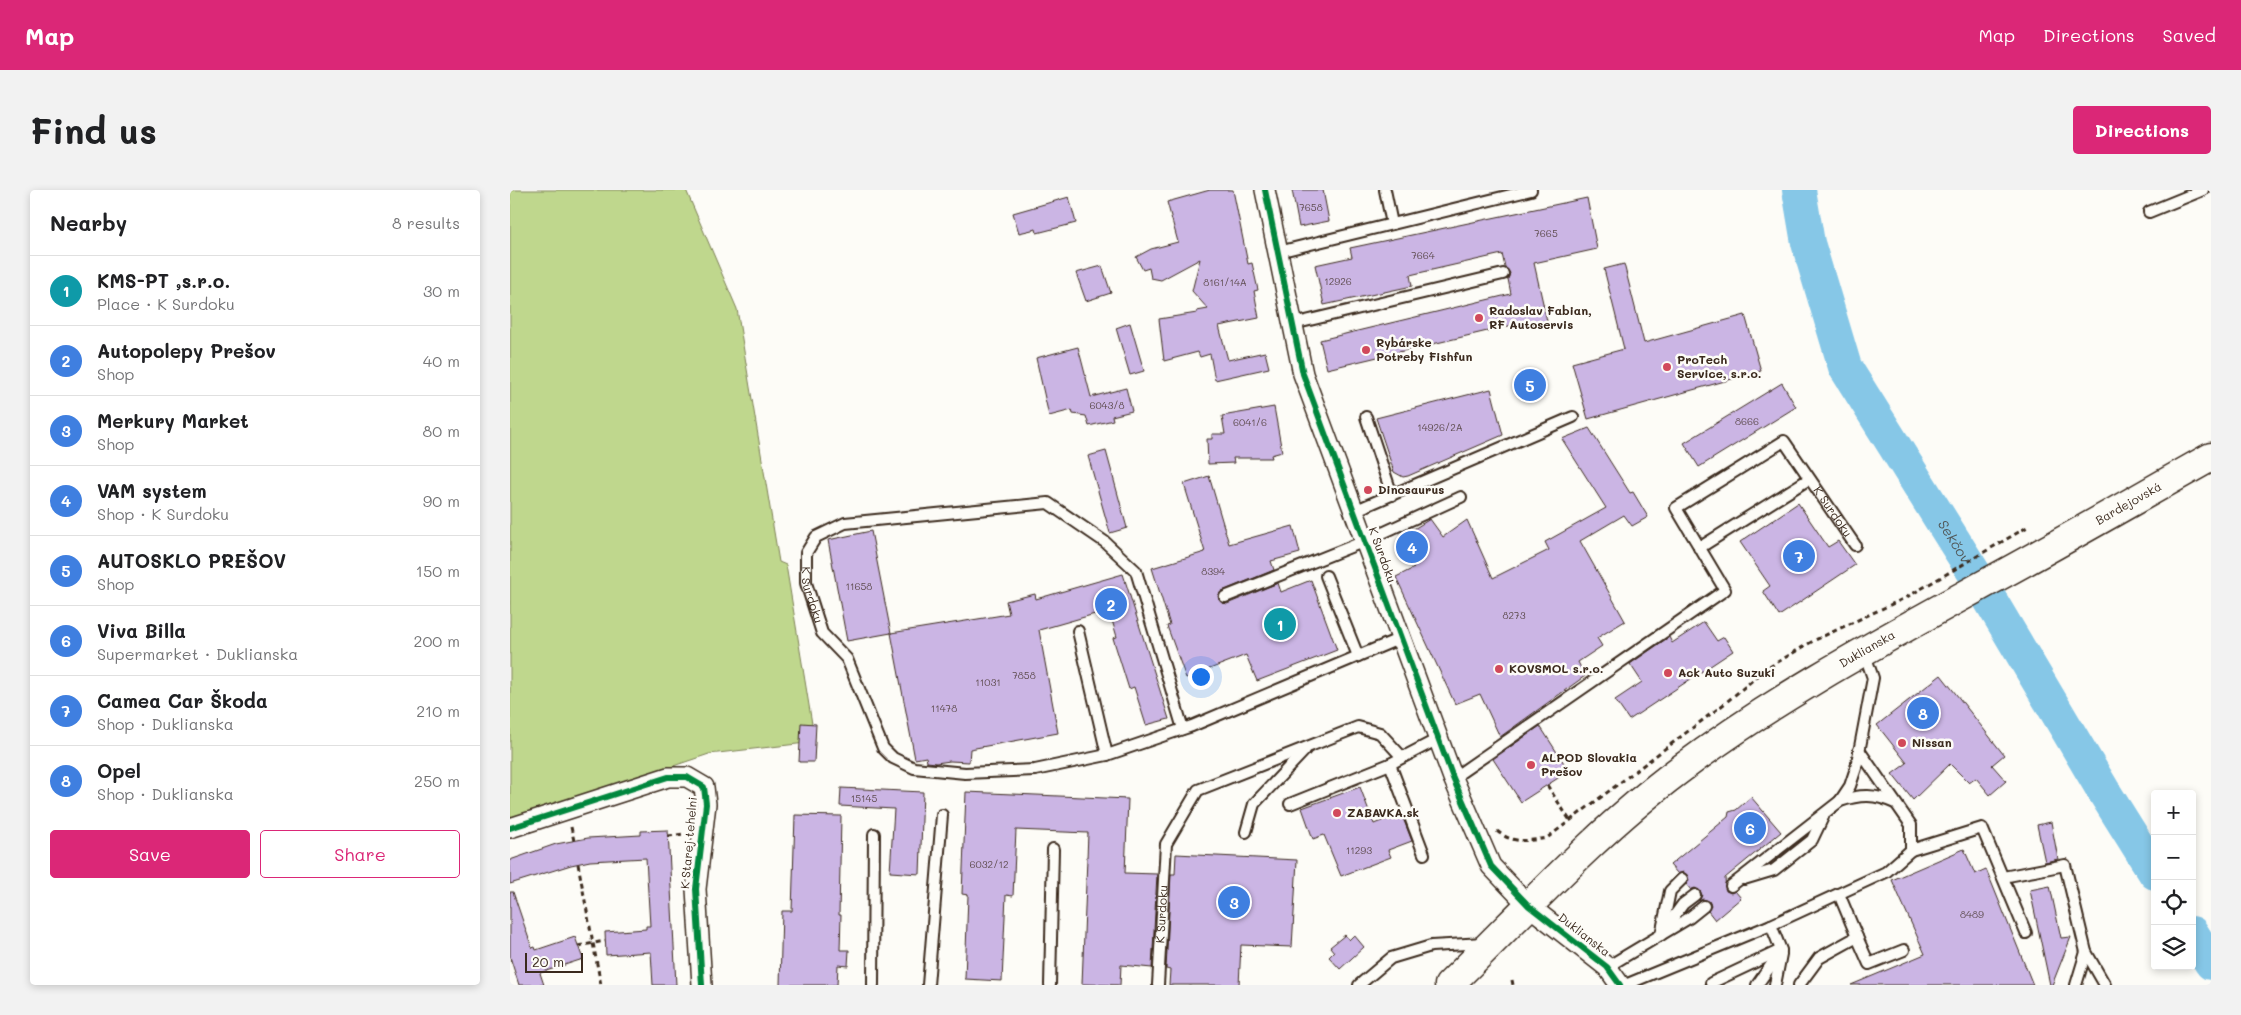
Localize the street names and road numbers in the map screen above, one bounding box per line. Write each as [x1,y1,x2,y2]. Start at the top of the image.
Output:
street label: Bardejovská [2092,478,2164,528]
street label: K Surdoku [1810,483,1856,540]
street label: K Surdoku [1365,525,1400,585]
street label: K Surdoku [799,566,827,625]
street label: Duklianska [1836,626,1898,671]
street label: K Starej tehelni [676,796,700,890]
street label: K Surdoku [1151,885,1171,944]
street label: Duklianska [1555,909,1614,960]

